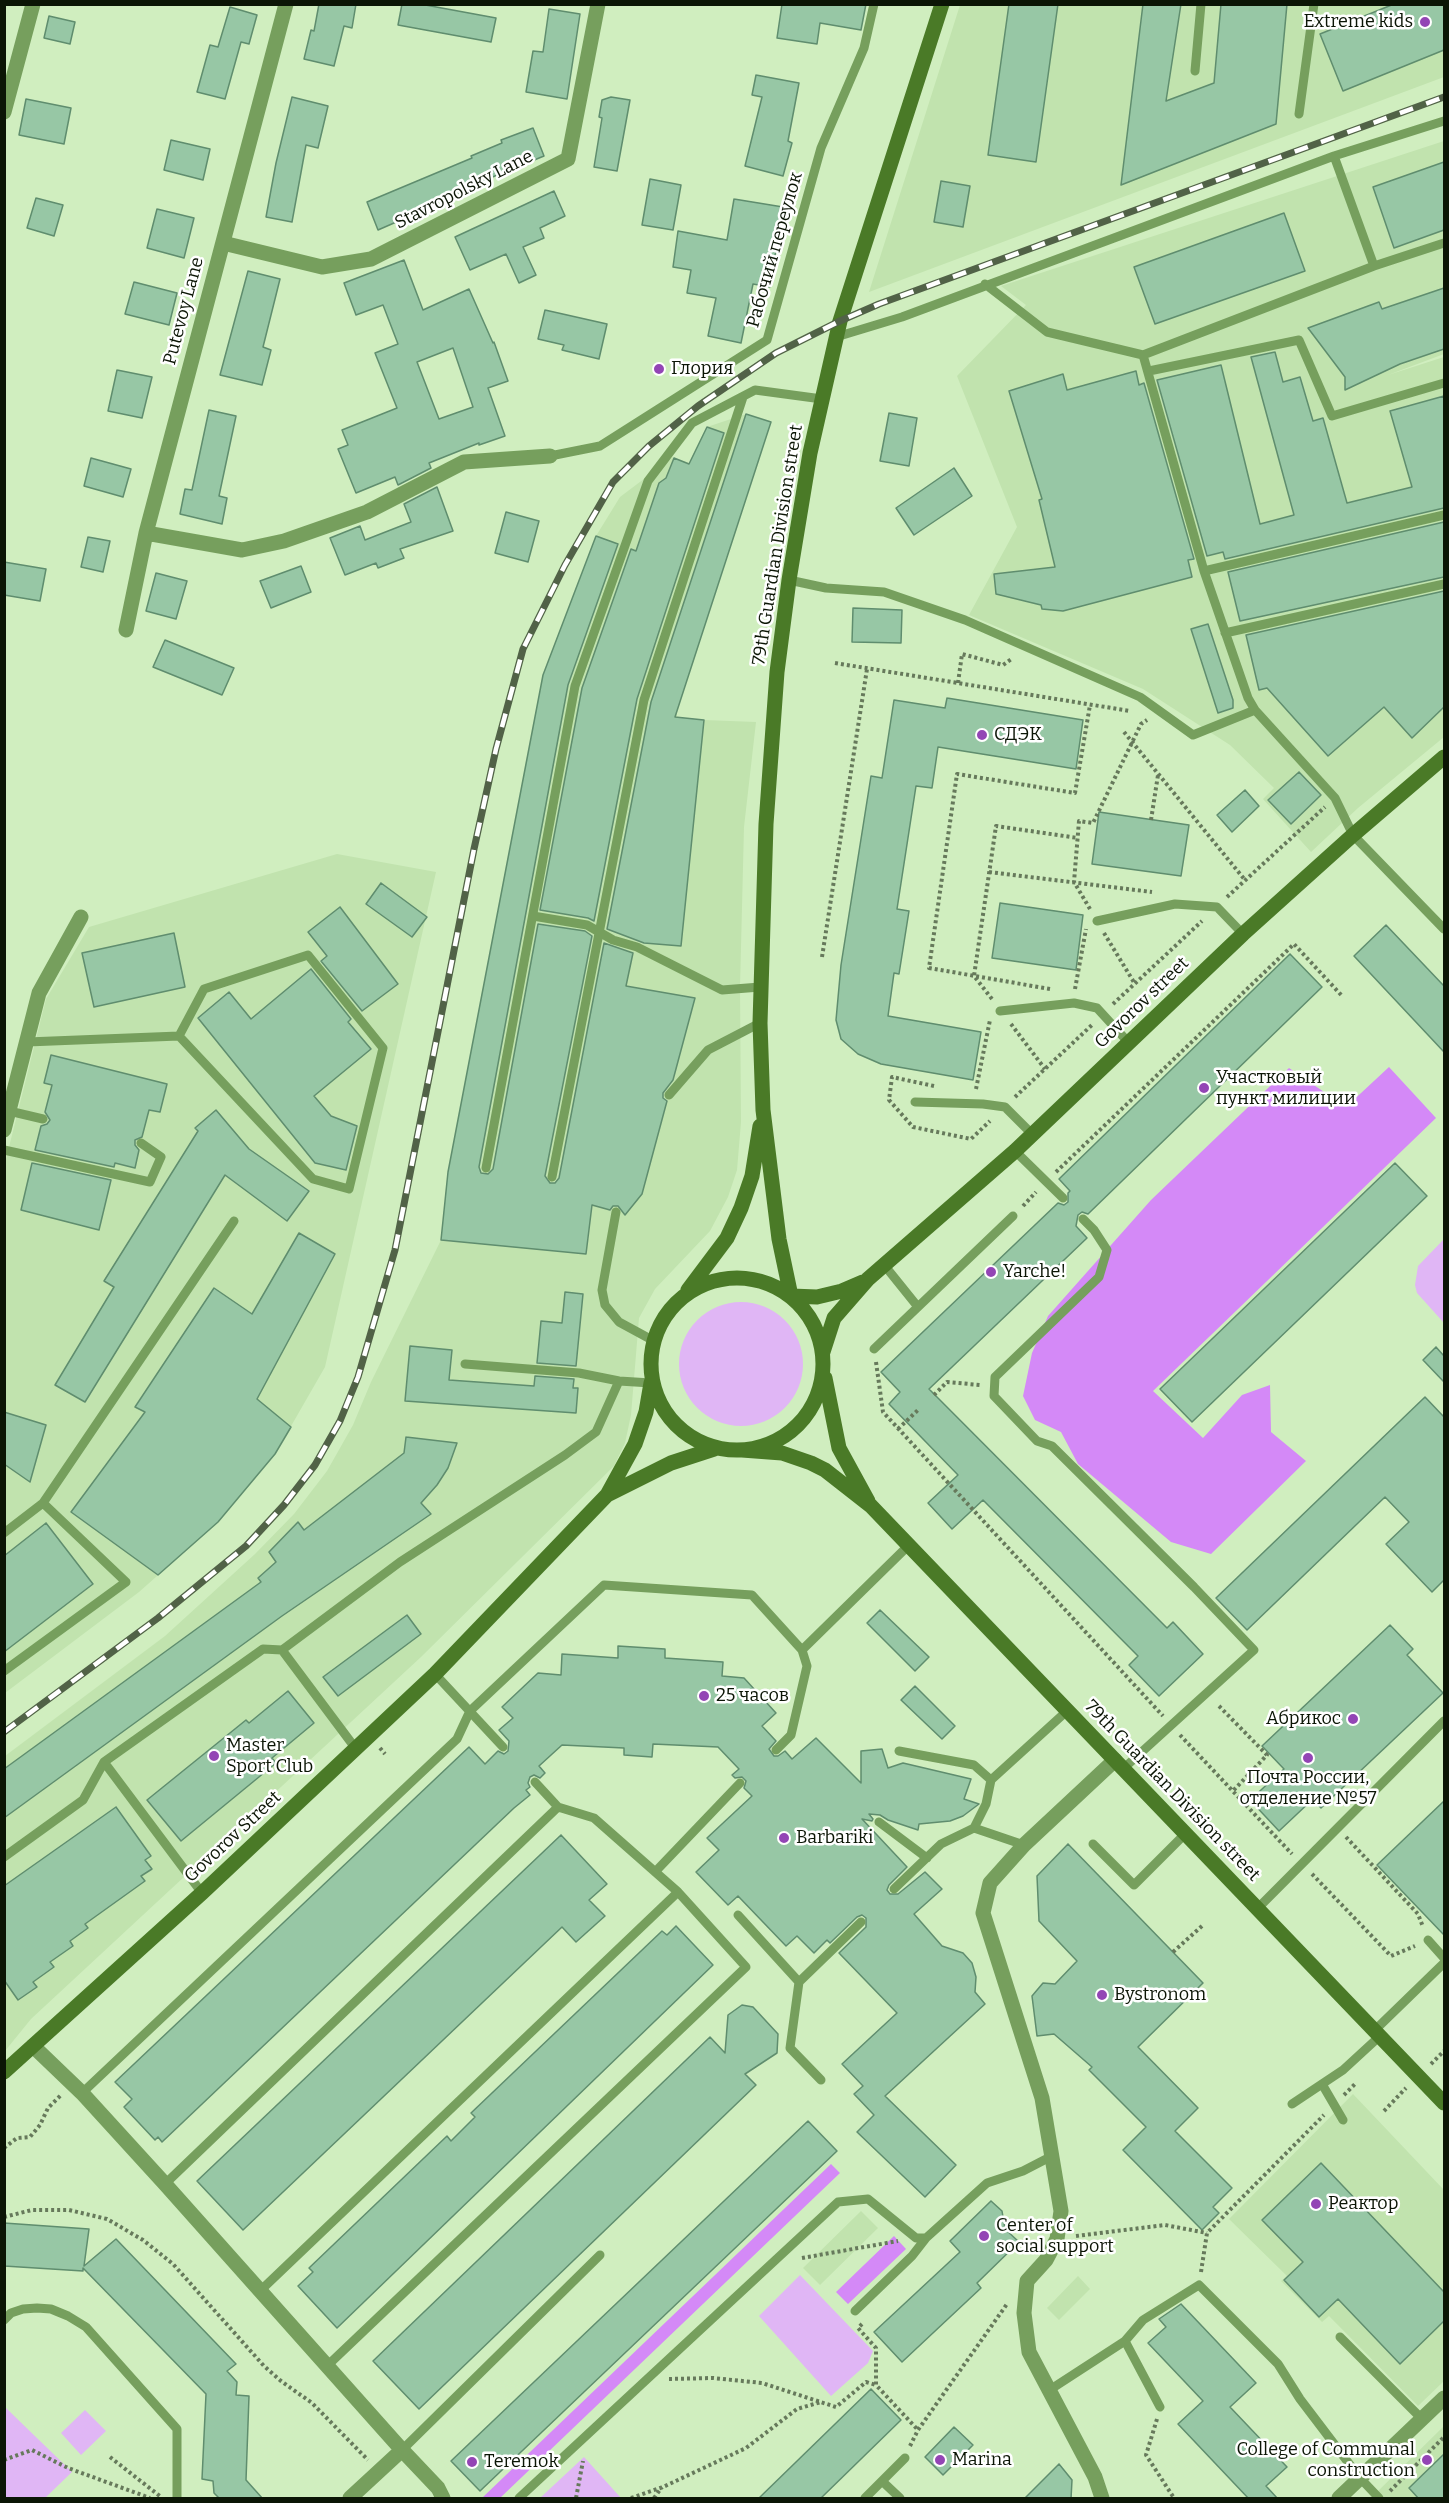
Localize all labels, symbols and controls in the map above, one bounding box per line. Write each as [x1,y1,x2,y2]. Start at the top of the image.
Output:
place label: Extreme kids [1304,11,1413,33]
marker: Extreme kids [1418,15,1432,29]
street label: Stavropolsky Lane [391,146,537,234]
street label: Рабочий переулок [742,170,808,330]
street label: Putevoy Lane [159,255,209,367]
place label: Глория [671,358,733,380]
marker: Глория [652,362,666,376]
street label: 79th Guardian Division street [748,423,808,667]
place label: СДЭК [994,724,1042,746]
marker: СДЭК [975,728,989,742]
street label: Govorov street [1091,953,1193,1053]
place label: Участковый пункт милиции [1216,1067,1356,1110]
marker: Участковый пункт милиции [1197,1081,1211,1095]
place label: Yarche! [1003,1261,1066,1283]
marker: Yarche! [984,1265,998,1279]
place label: 25 часов [716,1685,789,1707]
marker: 25 часов [697,1689,711,1703]
street label: 79th Guardian Division street [1080,1696,1264,1886]
place label: Абрикос [1266,1708,1341,1730]
marker: Абрикос [1346,1712,1360,1726]
place label: Master Sport Club [226,1735,313,1778]
marker: Master Sport Club [207,1749,221,1763]
marker: Почта России, отделение №57 [1301,1751,1315,1765]
place label: Почта России, отделение №57 [1239,1767,1377,1810]
street label: Govorov Street [180,1787,286,1887]
place label: Barbariki [796,1827,873,1849]
marker: Barbariki [777,1831,791,1845]
place label: Bystronom [1114,1984,1206,2006]
marker: Bystronom [1095,1988,1109,2002]
place label: Реактор [1328,2193,1398,2215]
marker: Реактор [1309,2197,1323,2211]
place label: Center of social support [996,2215,1114,2258]
marker: Center of social support [977,2229,991,2243]
place label: College of Communal construction [1236,2439,1415,2482]
place label: Marina [952,2449,1012,2471]
place label: Teremok [484,2451,559,2473]
marker: Marina [933,2453,947,2467]
marker: College of Communal construction [1420,2453,1434,2467]
marker: Teremok [465,2455,479,2469]

